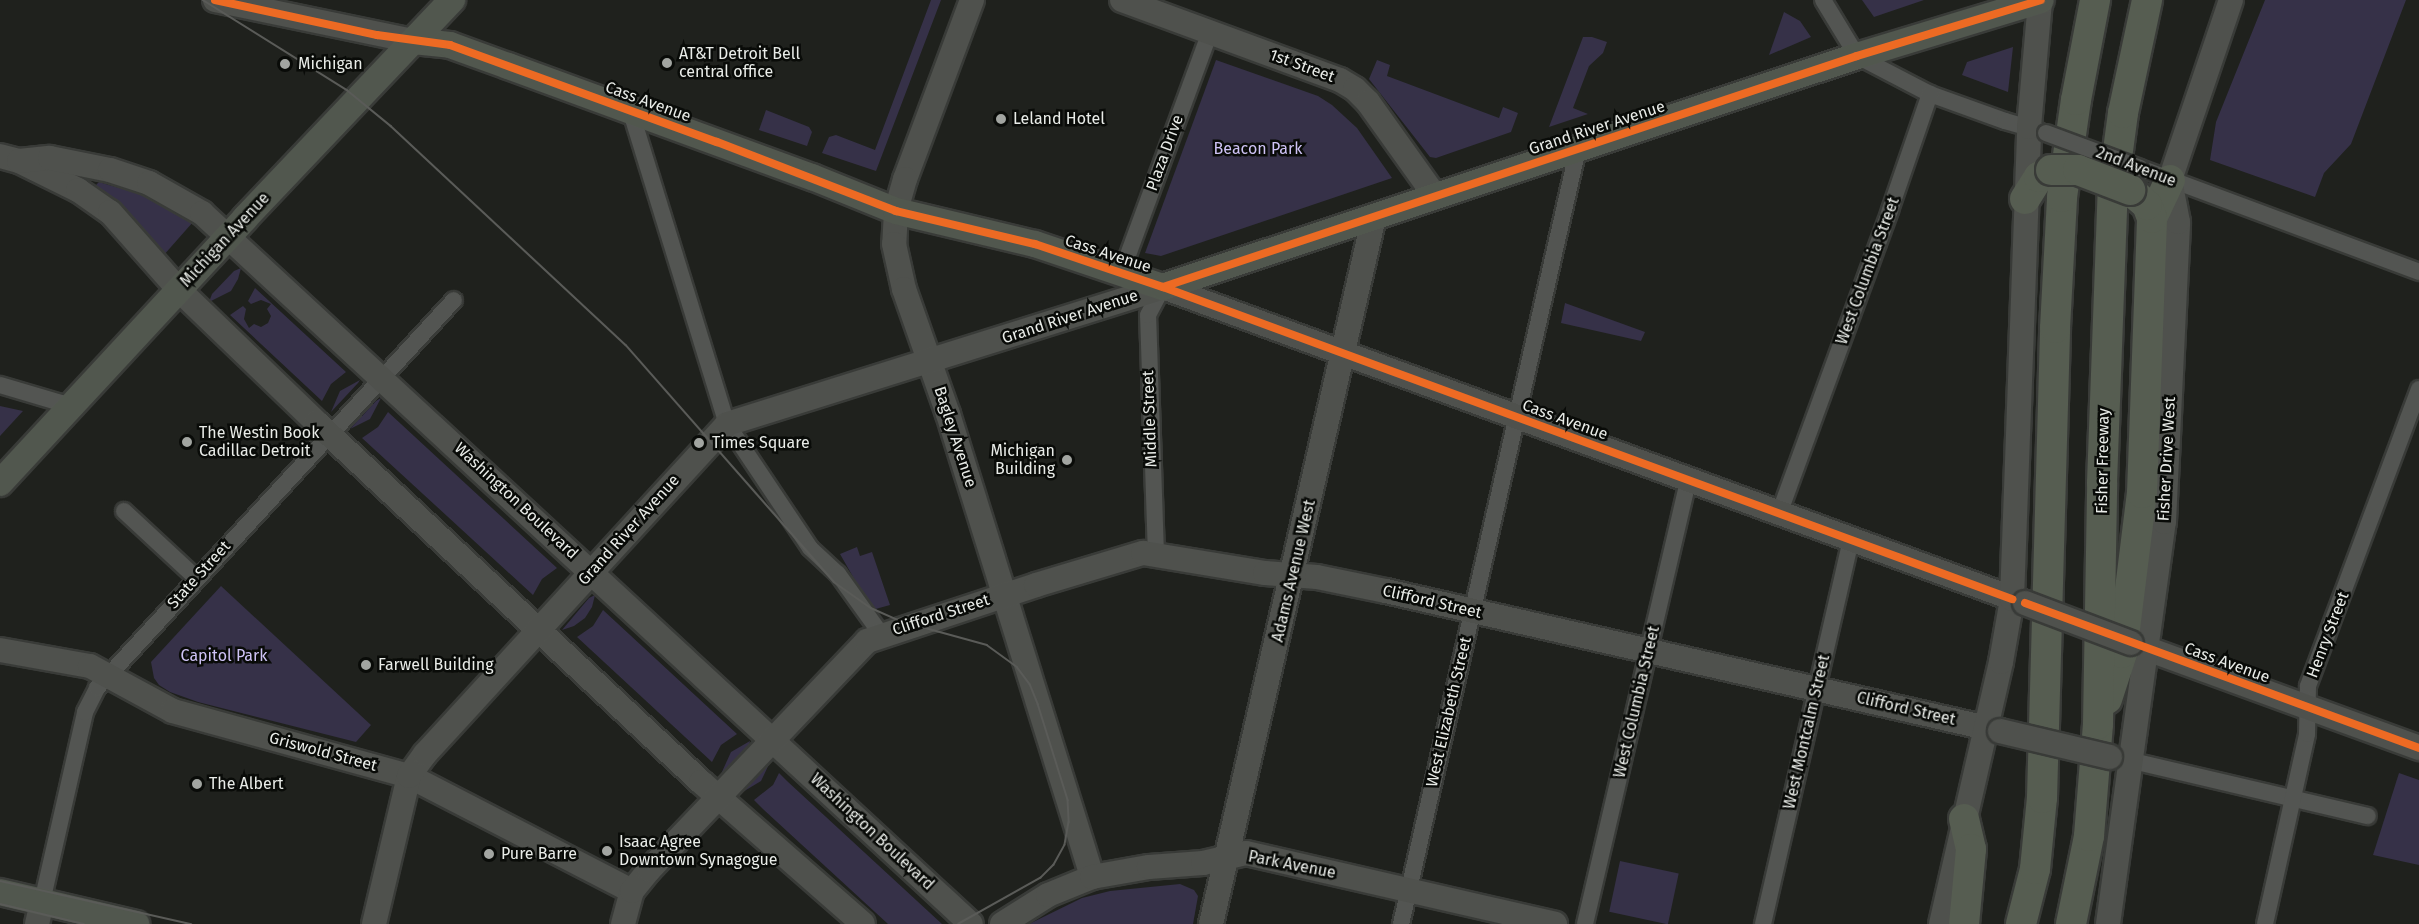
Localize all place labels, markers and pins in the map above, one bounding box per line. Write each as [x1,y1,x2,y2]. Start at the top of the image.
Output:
place label: AT&T Detroit Bell central office [679,44,800,82]
place label: Michigan [298,54,363,74]
marker: Michigan [276,55,294,73]
marker: AT&T Detroit Bell central office [660,56,674,70]
place label: Leland Hotel [1013,109,1105,129]
marker: Leland Hotel [994,112,1008,126]
place label: The Westin Book Cadillac Detroit [199,423,319,461]
place label: Times Square [712,433,810,453]
marker: Times Square [690,434,708,452]
marker: The Westin Book Cadillac Detroit [180,435,194,449]
place label: Michigan Building [990,441,1055,479]
marker: Michigan Building [1060,453,1074,467]
place label: Farwell Building [378,655,494,675]
marker: Farwell Building [359,658,373,672]
place label: The Albert [209,774,284,794]
marker: The Albert [190,777,204,791]
place label: Isaac Agree Downtown Synagogue [619,832,777,870]
place label: Pure Barre [501,844,577,864]
marker: Isaac Agree Downtown Synagogue [600,844,614,858]
marker: Pure Barre [482,847,496,861]

